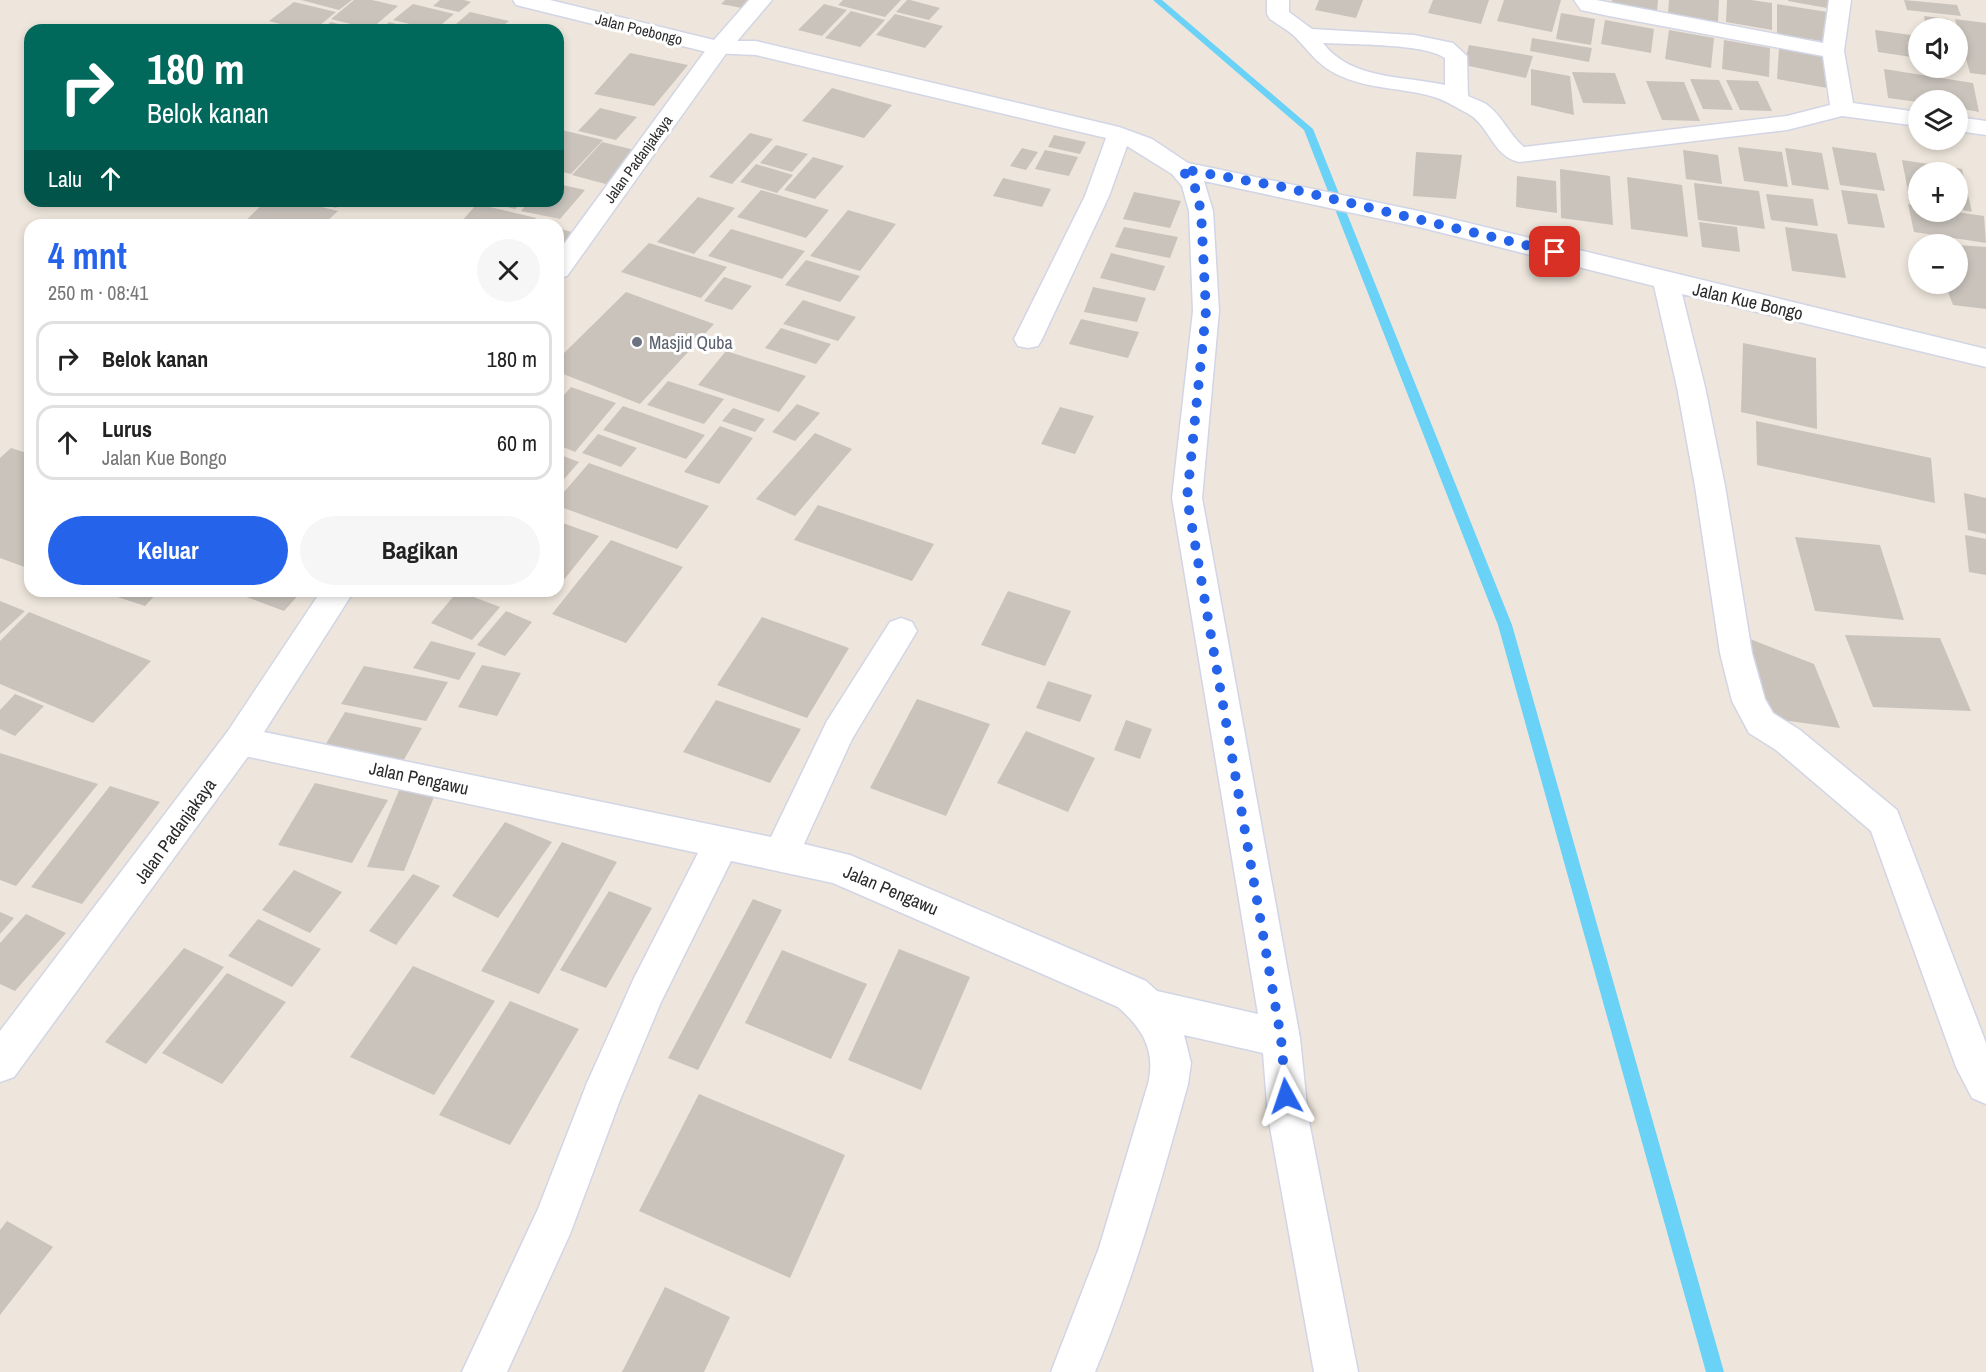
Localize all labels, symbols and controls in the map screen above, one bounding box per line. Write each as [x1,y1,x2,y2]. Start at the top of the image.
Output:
street label: Jalan Poebongo [593,8,685,50]
map controls [1908,18,1968,294]
button: sound [1908,18,1968,78]
text: 180 m [147,41,245,97]
icon: right [48,48,126,126]
button: layers [1908,90,1968,150]
text: Belok kanan [147,95,269,131]
street label: Jalan Padanjakaya [599,111,677,207]
icon: ahead [94,162,127,195]
button: + [1908,162,1968,222]
text: Lalu [48,164,82,194]
pin [1529,226,1580,277]
text: 4 mnt [48,232,127,280]
button: − [1908,234,1968,294]
icon: arrive [1538,235,1571,268]
button: close [477,239,540,302]
street label: Jalan Kue Bongo [1690,276,1806,326]
text: 250 m · 08:41 [48,279,148,306]
place label: Masjid Quba [649,330,733,355]
marker: Masjid Quba [630,335,644,349]
icon: right [51,342,84,375]
text: Belok kanan [102,344,208,374]
text: 180 m [487,344,537,374]
text: Lurus [102,414,152,444]
icon: ahead [51,426,84,459]
text: 60 m [497,428,537,458]
text: Jalan Kue Bongo [102,444,227,471]
button: Keluar [48,516,288,585]
button: Bagikan [300,516,540,585]
street label: Jalan Pengawu [367,755,471,801]
street label: Jalan Padanjakaya [128,773,222,889]
street label: Jalan Pengawu [840,859,942,921]
position arrow [1254,1064,1318,1128]

